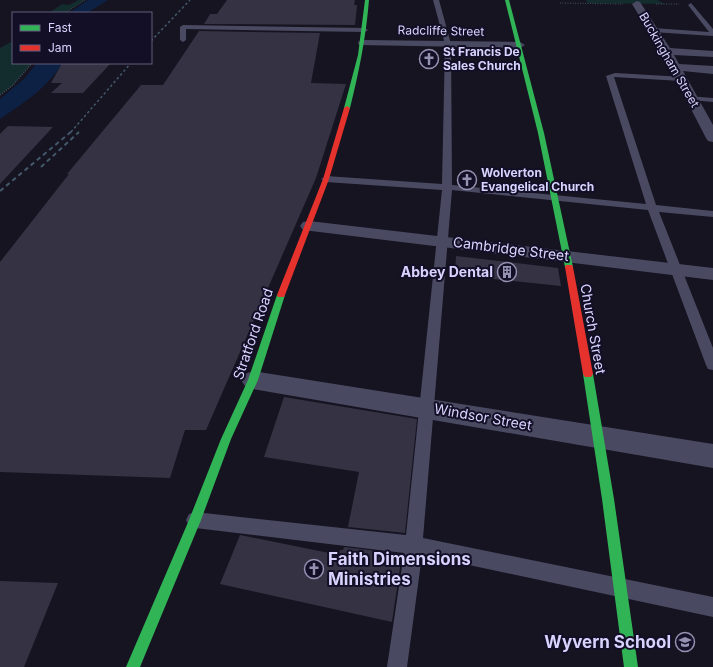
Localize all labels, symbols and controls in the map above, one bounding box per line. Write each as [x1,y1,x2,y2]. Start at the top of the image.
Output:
street label: Buckingham Street [636,10,703,110]
legend [12,12,152,64]
text: Fast [48,20,72,35]
street label: Radcliffe Street [398,22,485,39]
text: Jam [48,40,72,55]
place label: St Francis De Sales Church [443,44,521,73]
church icon: St Francis De Sales Church [418,48,440,70]
place label: Wolverton Evangelical Church [481,165,594,194]
church icon: Wolverton Evangelical Church [456,169,478,191]
street label: Cambridge Street [452,233,570,264]
building icon: Abbey Dental [496,261,518,283]
place label: Abbey Dental [401,263,493,280]
street label: Church Street [577,282,610,376]
street label: Stratford Road [229,286,276,382]
street label: Windsor Street [433,400,533,434]
place label: Faith Dimensions Ministries [328,549,471,589]
church icon: Faith Dimensions Ministries [303,558,325,580]
school or university icon: Wyvern School [674,631,696,653]
place label: Wyvern School [544,632,671,652]

